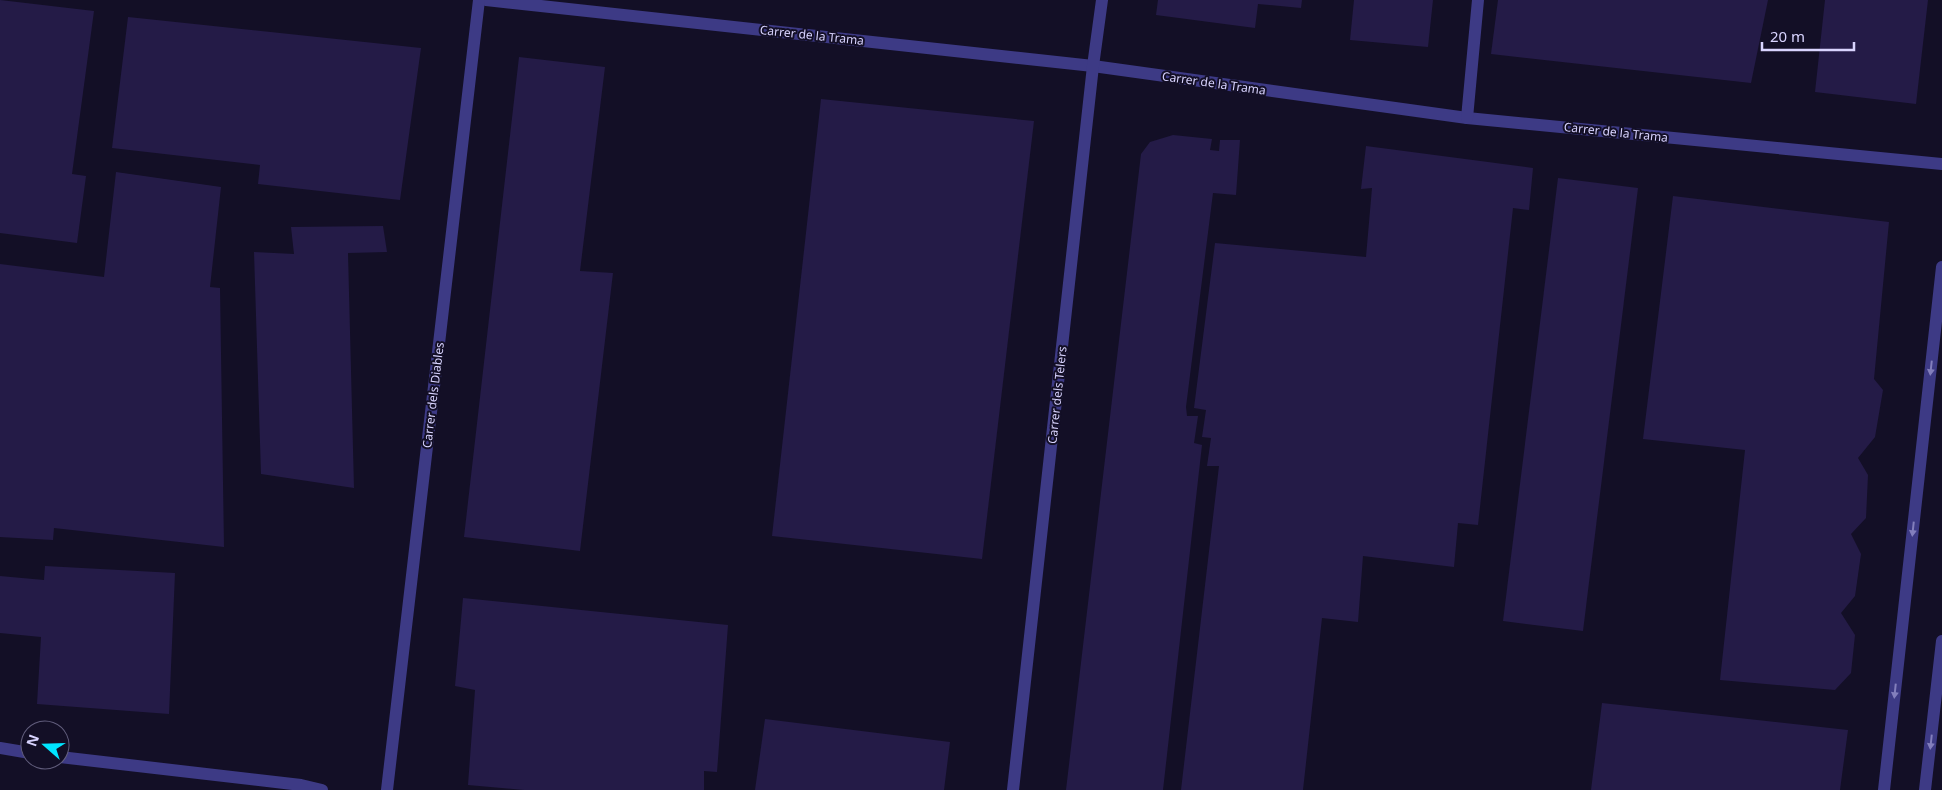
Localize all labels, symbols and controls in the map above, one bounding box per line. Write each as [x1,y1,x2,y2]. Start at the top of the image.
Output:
scale bar [1762,20,1854,52]
street label: Carrer de la Trama [759,21,865,49]
text: 20 m [1770,26,1805,46]
street label: Carrer de la Trama [1161,67,1267,99]
street label: Carrer de la Trama [1563,118,1669,146]
street label: Carrer dels Diables [418,341,448,449]
street label: Carrer dels Telers [1043,345,1071,445]
one-way arrow [1927,360,1935,376]
one-way arrow [1909,522,1917,538]
one-way arrow [1891,683,1899,699]
north arrow [20,720,70,770]
text: N [21,732,43,749]
one-way arrow [1927,734,1935,750]

